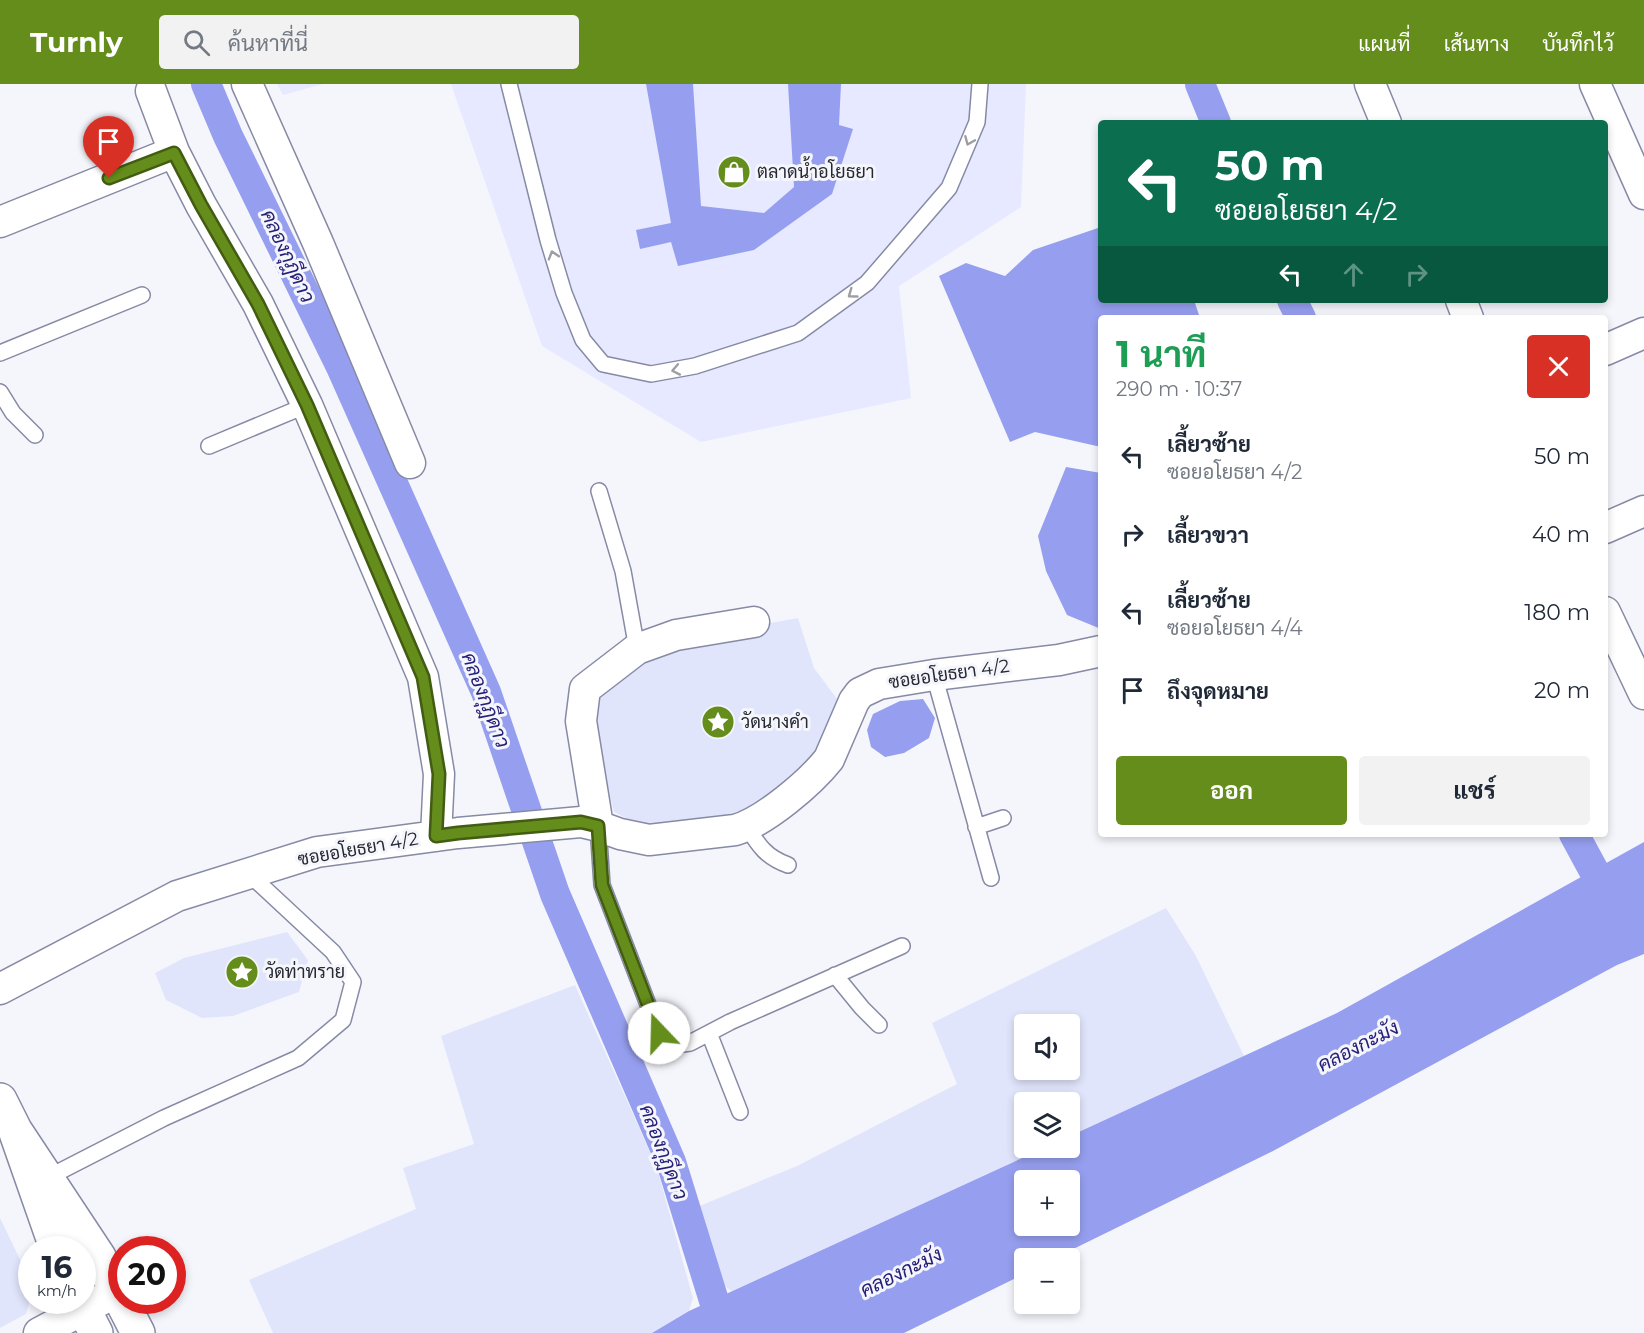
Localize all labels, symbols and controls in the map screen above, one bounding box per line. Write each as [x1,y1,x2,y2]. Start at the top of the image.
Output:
search box [159,15,579,69]
text: Turnly [30,25,123,59]
icon: search [180,26,213,59]
text: ค้นหาที่นี่ [228,30,308,57]
text: แผนที่ [1358,31,1411,56]
text: เส้นทาง [1444,31,1509,56]
text: บันทึกไว้ [1542,31,1614,56]
pin [83,116,134,178]
icon: arrive [92,125,125,158]
one-way arrow [965,134,977,145]
text: 50 m [1215,139,1324,191]
icon: left [1116,144,1194,222]
shop icon: ตลาดน้ำอโยธยา [716,154,752,190]
place label: ตลาดน้ำอโยธยา [757,156,874,183]
text: ซอยอโยธยา 4/2 [1215,194,1398,227]
water label: คลองกุฎีดาว [254,205,321,307]
one-way arrow [548,250,560,261]
icon: left [1274,258,1307,291]
icon: ahead [1337,258,1370,291]
icon: right [1400,258,1433,291]
one-way arrow [848,286,859,297]
text: 1 นาที [1116,332,1206,376]
button: close [1527,335,1590,398]
one-way arrow [671,363,681,376]
text: 290 m · 10:37 [1116,377,1242,401]
text: เลี้ยวซ้าย [1167,431,1251,458]
icon: left [1116,440,1149,473]
text: 50 m [1534,443,1590,470]
text: ซอยอโยธยา 4/2 [1167,460,1302,484]
icon: right [1116,518,1149,551]
text: 40 m [1532,521,1590,548]
text: เลี้ยวขวา [1167,522,1249,549]
text: เลี้ยวซ้าย [1167,587,1251,614]
icon: left [1116,596,1149,629]
text: 180 m [1524,599,1590,626]
text: ซอยอโยธยา 4/4 [1167,616,1303,640]
water label: คลองกุฎีดาว [455,649,516,752]
street label: ซอยอโยธยา 4/2 [887,653,1011,693]
icon: arrive [1116,674,1149,707]
text: 20 m [1534,677,1590,704]
text: ถึงจุดหมาย [1167,678,1269,705]
place icon: วัดนางคำ [700,704,736,740]
place label: วัดนางคำ [741,711,809,733]
button: ออก [1116,756,1347,825]
button: แชร์ [1359,756,1590,825]
street label: ซอยอโยธยา 4/2 [296,826,420,870]
place icon: วัดท่าทราย [224,954,260,990]
place label: วัดท่าทราย [265,960,345,983]
position arrow [627,1001,691,1065]
map controls [1014,1014,1080,1314]
button: sound [1014,1014,1080,1080]
water label: คลองกะมัง [1313,1015,1403,1077]
button: layers [1014,1092,1080,1158]
water label: คลองกุฎีดาว [633,1101,694,1204]
button: + [1014,1170,1080,1236]
speed limit sign: 20 [108,1236,186,1314]
water label: คลองกะมัง [856,1242,946,1302]
button: − [1014,1248,1080,1314]
text: 16 [42,1249,72,1286]
text: km/h [37,1281,77,1300]

